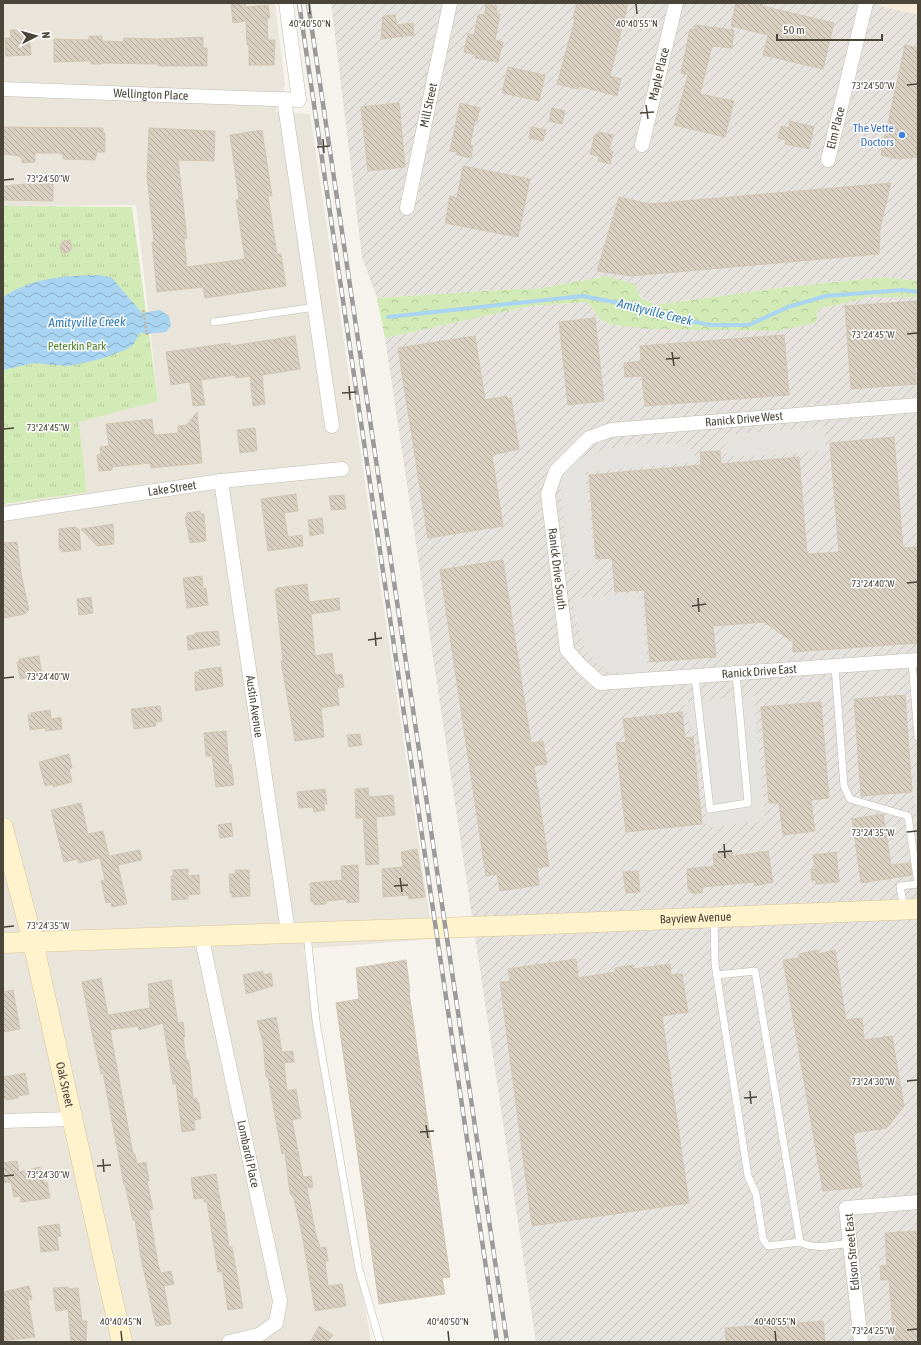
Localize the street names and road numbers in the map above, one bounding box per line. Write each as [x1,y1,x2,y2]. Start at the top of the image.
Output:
street label: Maple Place [646,46,672,102]
street label: Mill Street [417,81,440,129]
street label: Wellington Place [113,86,189,103]
street label: Elm Place [824,105,848,151]
street label: Ranick Drive West [705,409,784,429]
street label: Lake Street [147,478,198,499]
street label: Ranick Drive South [545,527,569,611]
street label: Ranick Drive East [721,662,798,681]
street label: Austin Avenue [243,674,266,739]
street label: Bayview Avenue [660,910,731,927]
street label: Oak Street [53,1061,77,1109]
street label: Lombardi Place [234,1119,262,1189]
street label: Edison Street East [842,1212,862,1291]

